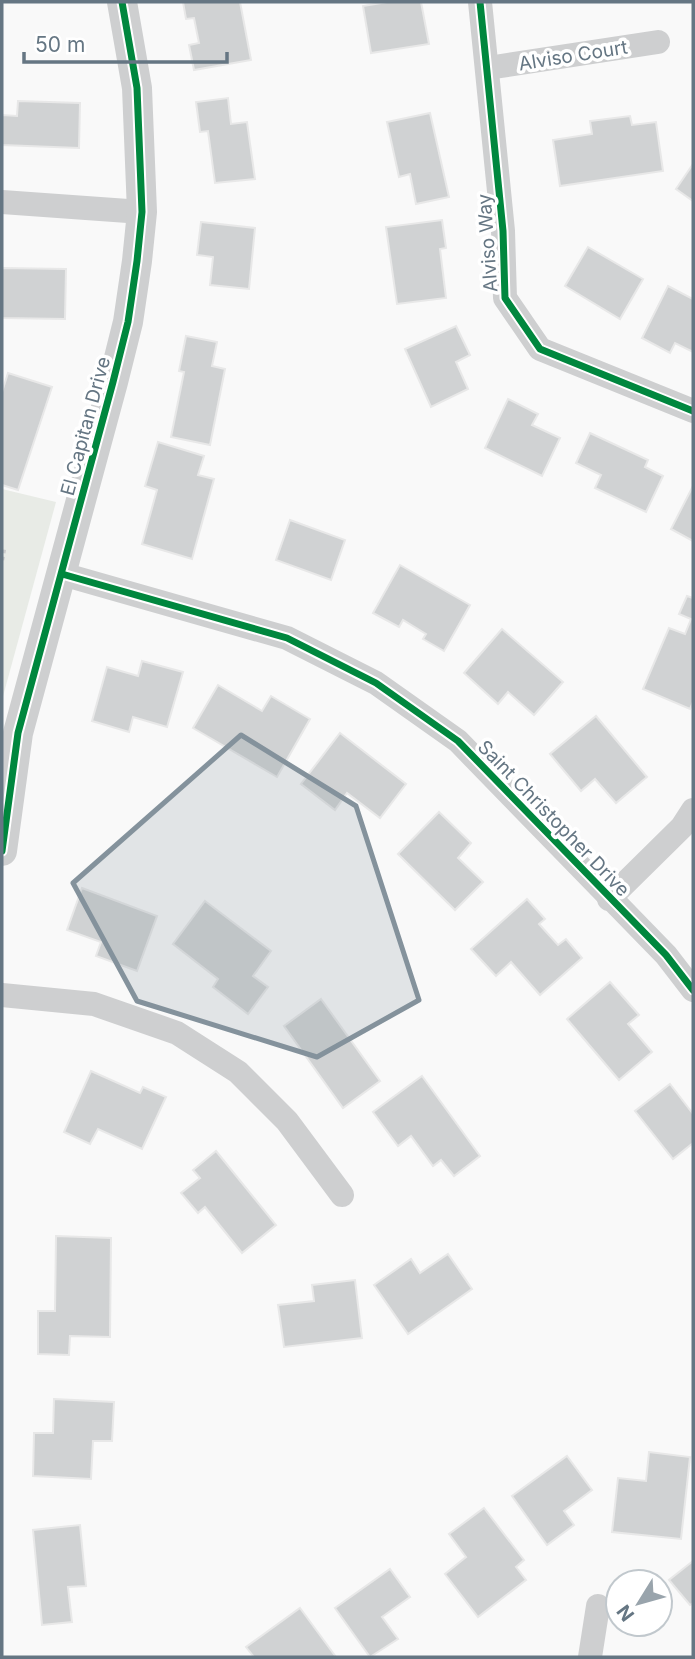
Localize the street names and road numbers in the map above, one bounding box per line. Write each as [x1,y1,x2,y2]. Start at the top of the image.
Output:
street label: Alviso Court [517,36,629,75]
street label: Alviso Way [473,193,502,293]
street label: El Capitan Drive [56,354,115,498]
street label: Saint Christopher Drive [473,735,634,901]

